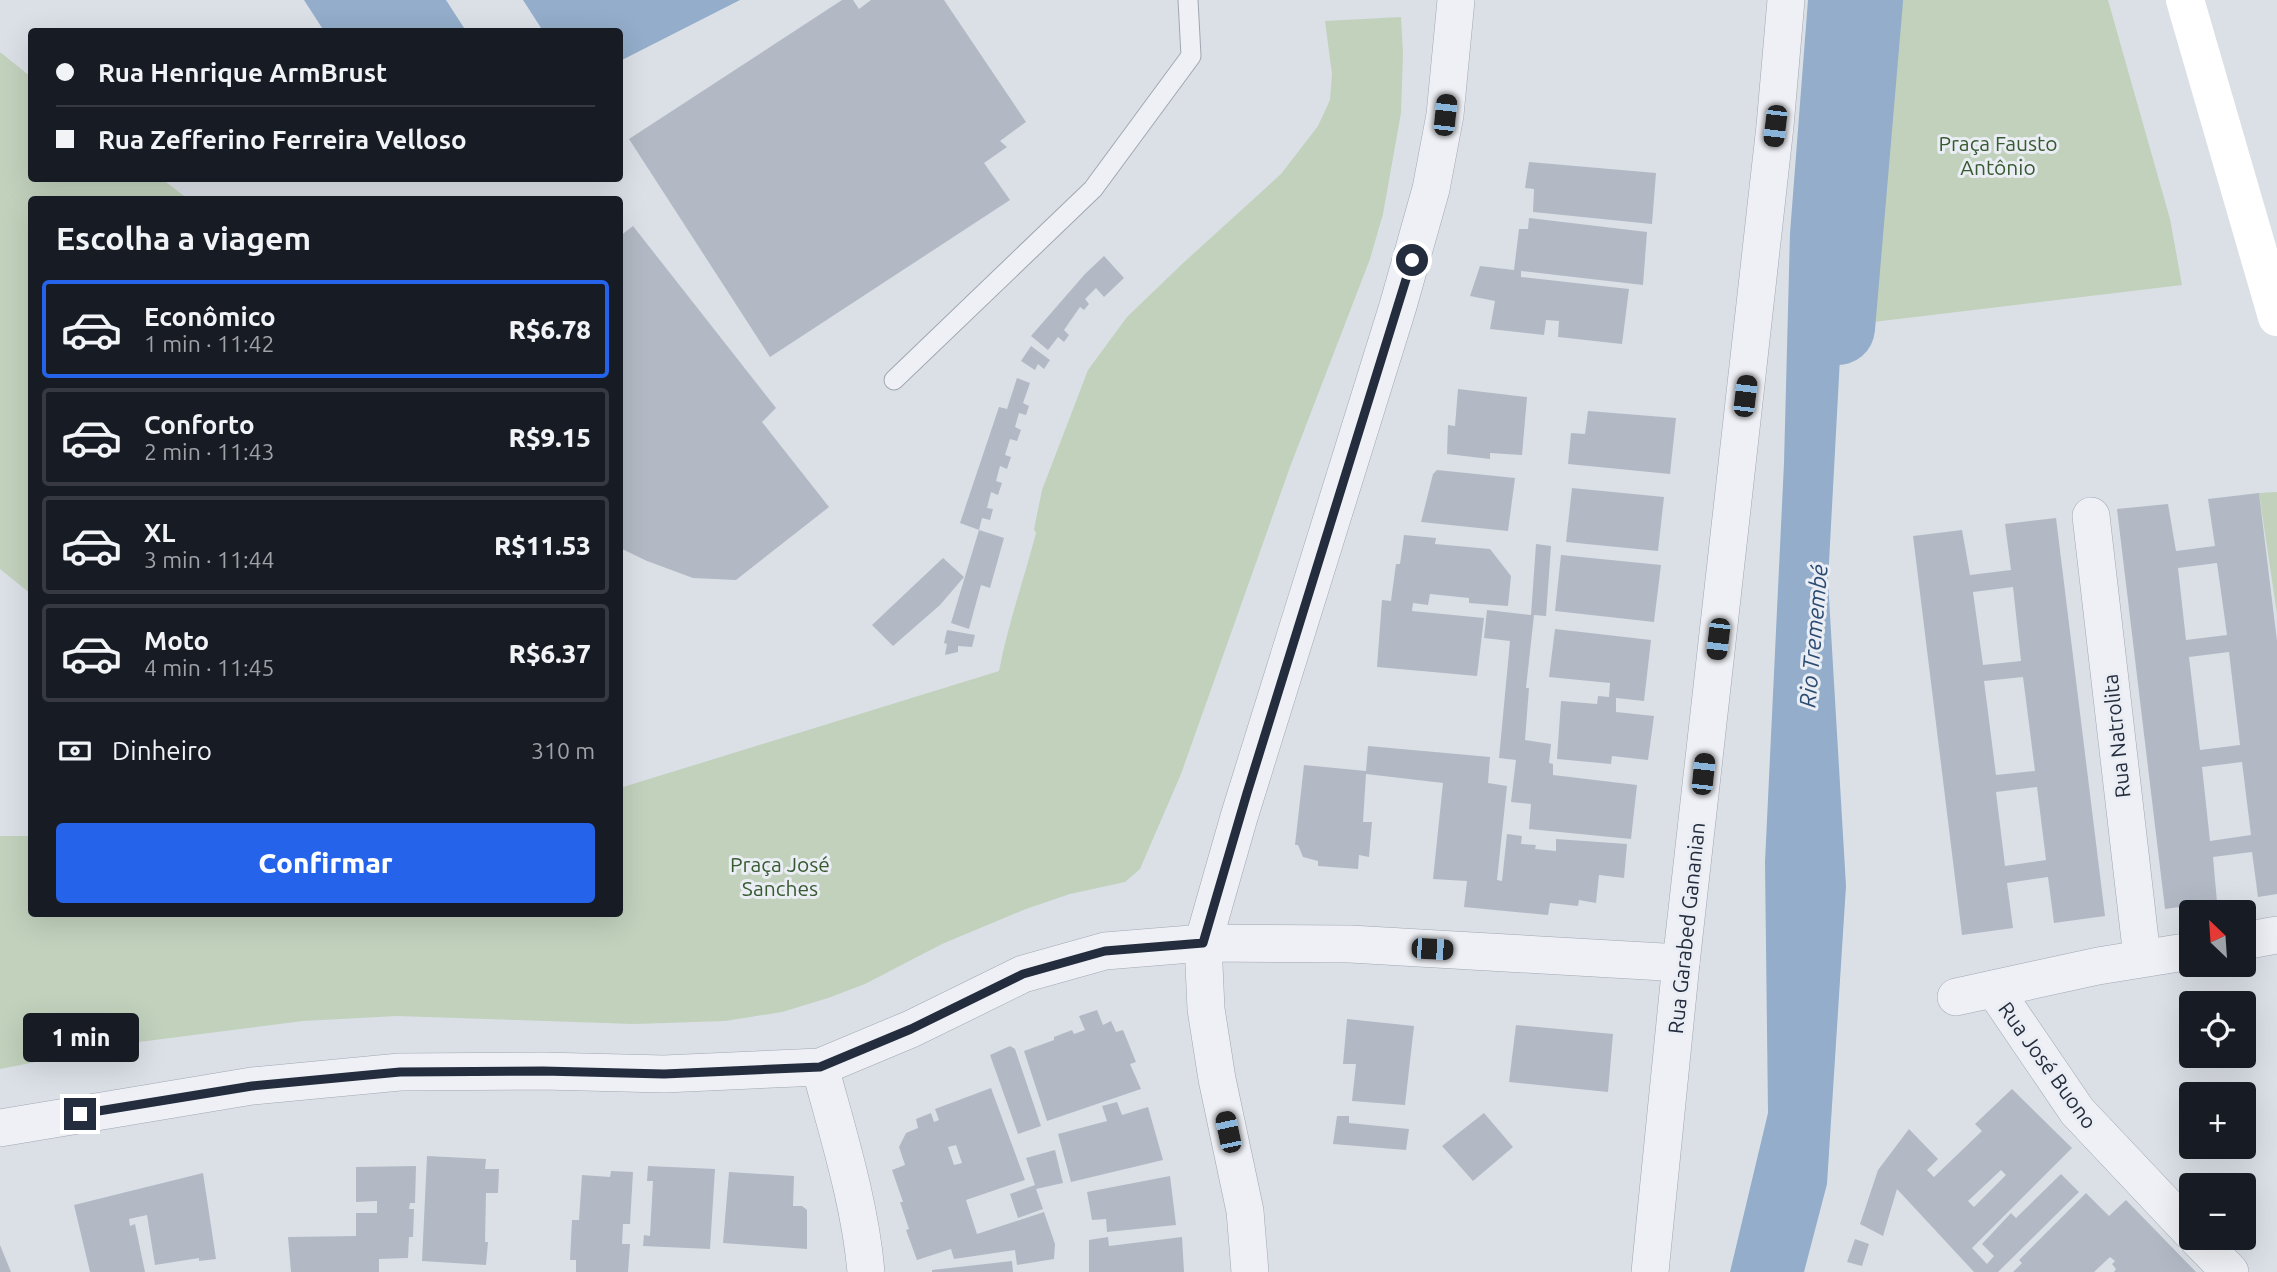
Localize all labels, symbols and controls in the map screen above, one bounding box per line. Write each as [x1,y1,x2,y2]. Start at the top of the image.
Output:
text: Rua Henrique ArmBrust [98,58,387,87]
car [1433,93,1458,137]
car [1763,104,1788,148]
text: Rua Zefferino Ferreira Velloso [98,125,467,154]
park label: Praça Fausto Antônio [1938,131,2058,179]
text: Escolha a viagem [56,220,311,256]
route start [1396,244,1428,276]
icon: car [60,298,123,361]
text: Econômico [144,302,276,331]
text: R$6.78 [509,315,591,344]
text: 1 min · 11:42 [144,331,275,356]
car [1733,374,1758,418]
icon: car [60,406,123,469]
text: Conforto [144,410,255,439]
text: R$9.15 [509,423,591,452]
text: 2 min · 11:43 [144,439,275,464]
icon: car [60,514,123,577]
text: XL [144,518,175,547]
text: R$11.53 [494,531,591,560]
text: 3 min · 11:44 [144,547,275,572]
water label: Rio Tremembé [1794,563,1832,709]
car [1706,617,1731,661]
icon: car [60,622,123,685]
text: Moto [144,626,209,655]
text: R$6.37 [509,639,591,668]
text: 4 min · 11:45 [144,655,275,680]
street label: Rua Natrolita [2098,673,2134,799]
icon: cash [56,732,94,770]
text: Dinheiro [112,736,212,765]
text: 310 m [531,738,595,763]
car [1691,752,1716,796]
street label: Rua Garabed Gananian [1663,821,1709,1035]
button: Confirmar [56,823,595,903]
park label: Praça José Sanches [730,852,830,900]
north arrow [2179,900,2256,976]
map controls [2179,900,2256,1250]
car [1411,937,1454,961]
button: locate [2179,991,2256,1068]
street label: Rua José Buono [1994,997,2102,1133]
callout: 1 min [22,1012,138,1062]
text: 1 min [52,1025,110,1050]
button: + [2179,1082,2256,1159]
route end [64,1098,96,1130]
car [1214,1109,1243,1155]
button: − [2179,1173,2256,1250]

